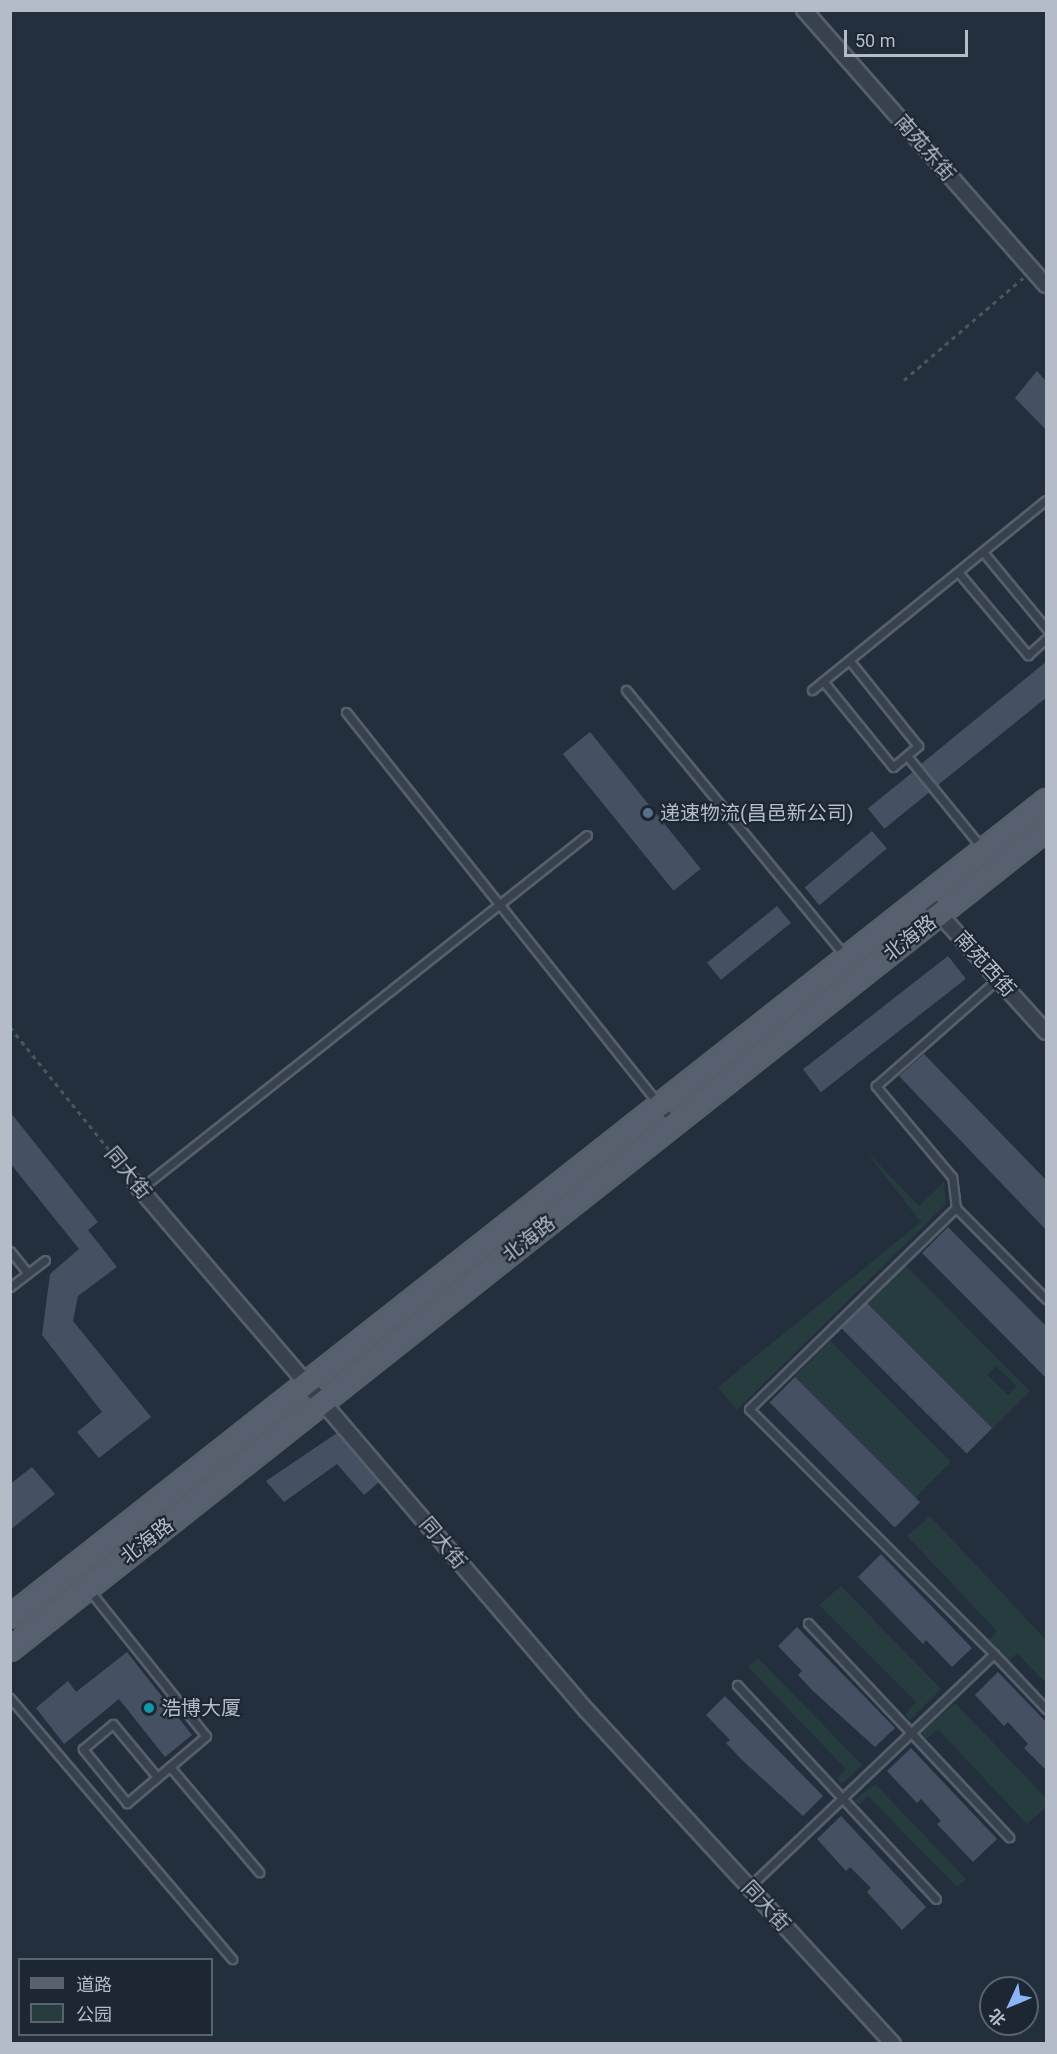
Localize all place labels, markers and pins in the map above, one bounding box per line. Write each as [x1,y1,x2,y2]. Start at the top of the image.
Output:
place label: 递速物流(昌邑新公司) [660,801,854,825]
marker: 递速物流(昌邑新公司) [641,806,655,820]
place label: 浩博大厦 [161,1696,241,1720]
marker: 浩博大厦 [142,1701,156,1715]

